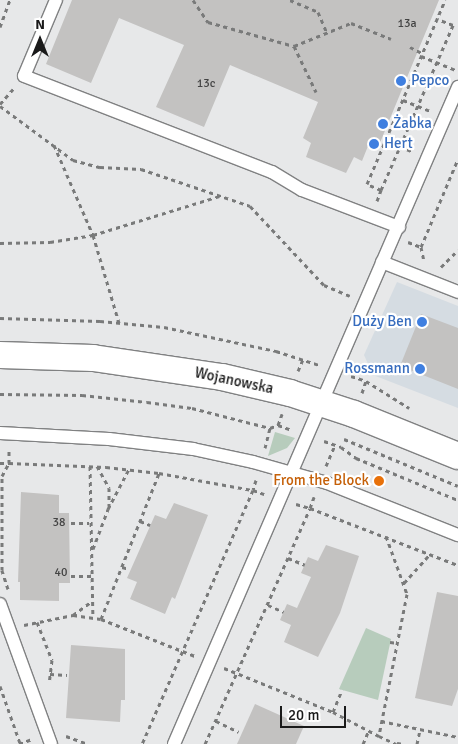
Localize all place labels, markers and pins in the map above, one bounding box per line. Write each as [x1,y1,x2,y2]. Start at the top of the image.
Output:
place label: Pepco [411,72,449,90]
marker: Pepco [395,75,407,87]
place label: Żabka [393,115,432,133]
marker: Żabka [377,118,389,130]
place label: Hert [384,135,413,153]
marker: Hert [368,138,380,150]
place label: Duży Ben [352,313,412,331]
marker: Duży Ben [416,316,428,328]
place label: Rossmann [344,360,410,378]
marker: Rossmann [414,363,426,375]
place label: From the Block [273,472,369,490]
marker: From the Block [373,475,385,487]

